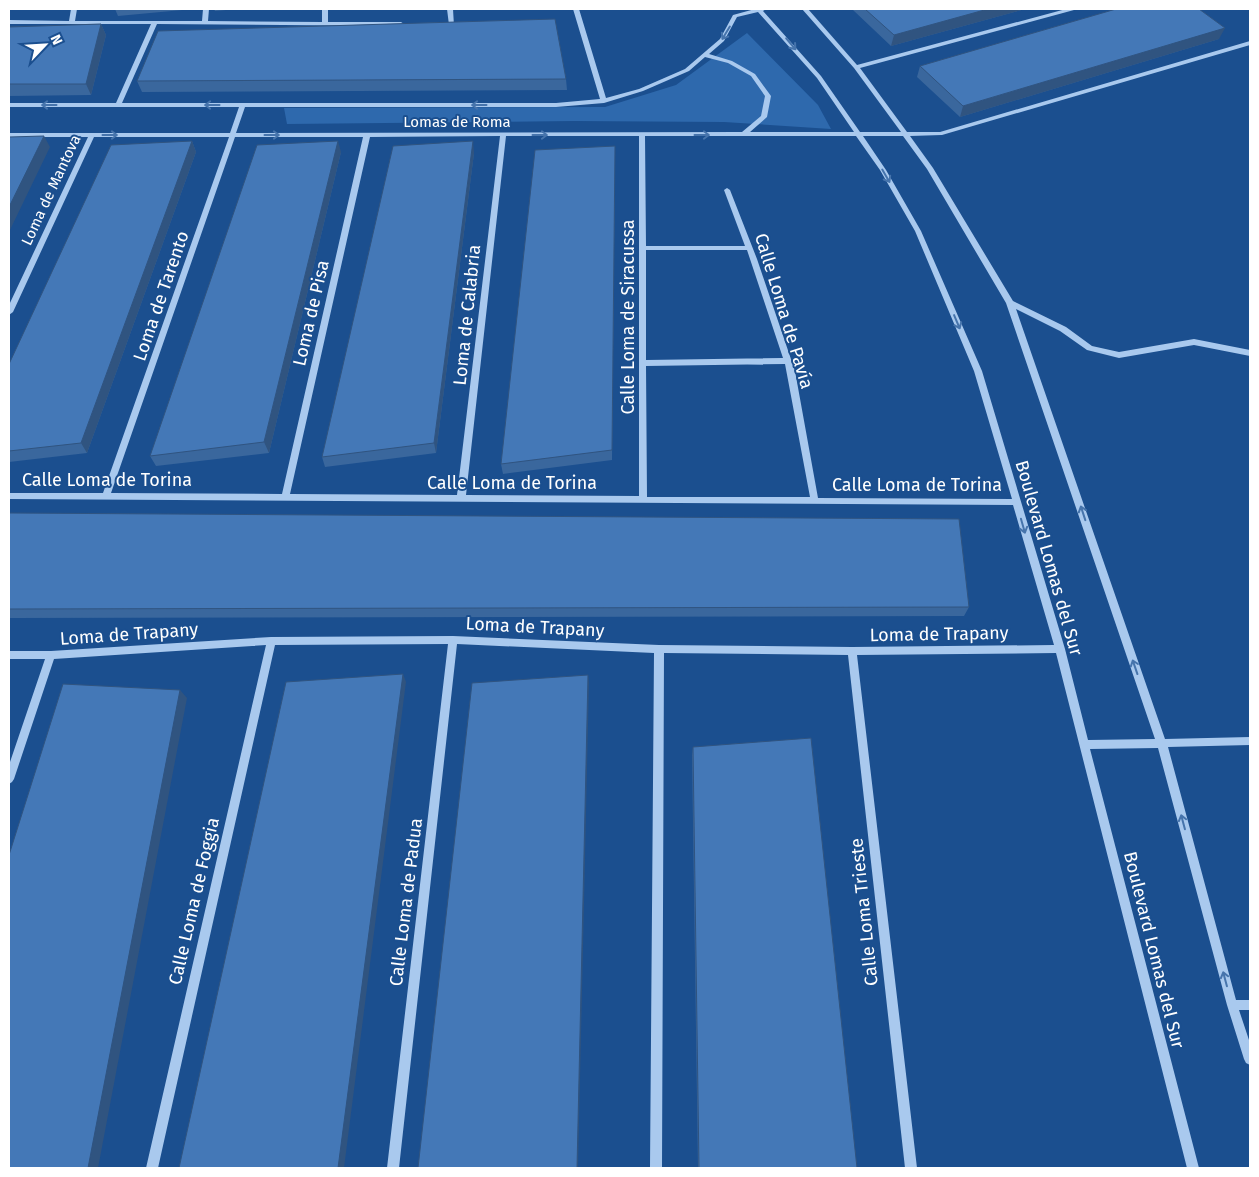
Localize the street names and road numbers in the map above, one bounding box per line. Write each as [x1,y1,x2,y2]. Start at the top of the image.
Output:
street label: Lomas de Roma [403,113,511,131]
street label: Loma de Mantova [18,132,84,248]
street label: Calle Loma de Siracussa [617,219,639,415]
street label: Loma de Tarento [128,228,194,364]
street label: Calle Loma de Pavía [750,231,818,391]
street label: Loma de Calabria [449,244,485,386]
street label: Loma de Pisa [288,258,334,368]
street label: Boulevard Lomas del Sur [1011,458,1087,658]
street label: Calle Loma de Torina [22,469,192,491]
street label: Calle Loma de Torina [427,472,597,494]
street label: Calle Loma de Torina [832,474,1002,496]
street label: Loma de Trapany [465,612,605,642]
street label: Loma de Trapany [59,618,199,650]
street label: Loma de Trapany [869,622,1009,646]
street label: Calle Loma de Foggia [164,815,224,987]
street label: Calle Loma de Padua [385,817,427,987]
street label: Calle Loma Trieste [845,837,883,987]
street label: Boulevard Lomas del Sur [1119,849,1189,1051]

